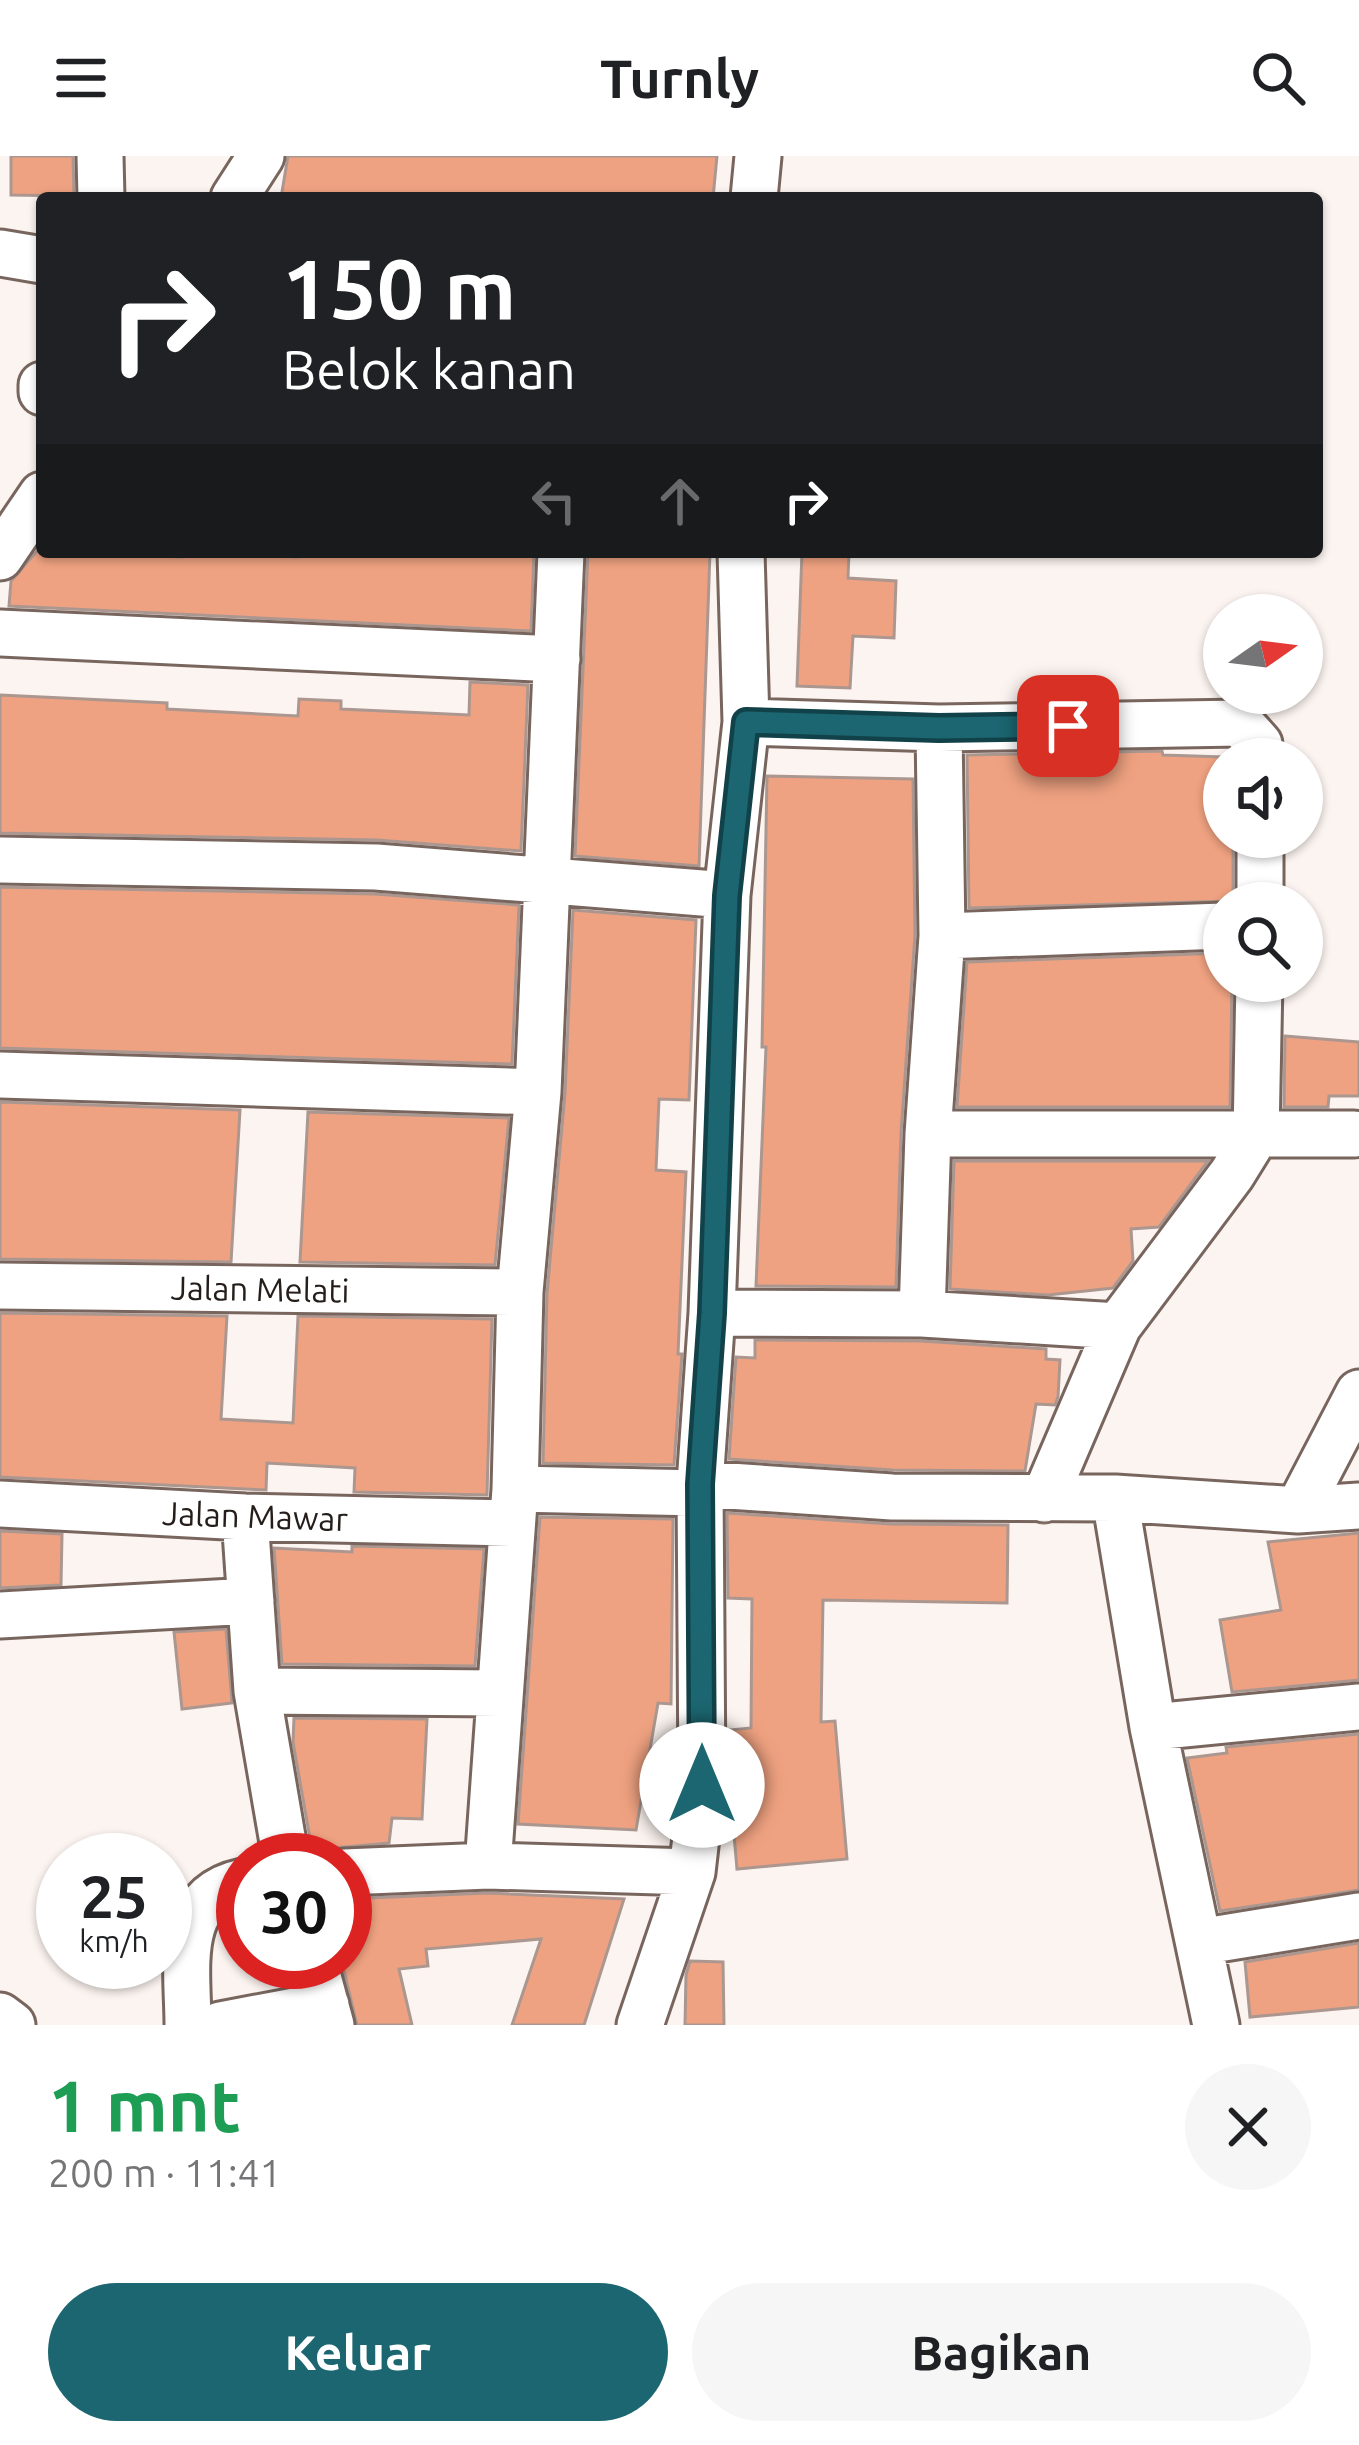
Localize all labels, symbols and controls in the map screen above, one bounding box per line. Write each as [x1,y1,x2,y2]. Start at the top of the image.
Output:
icon: menu [48,45,114,111]
icon: search [1245,45,1311,111]
text: Turnly [600,48,759,108]
icon: right [84,240,240,396]
text: 150 m [282,241,516,335]
text: Belok kanan [282,339,576,399]
icon: left [521,468,587,534]
icon: ahead [647,468,713,534]
icon: right [773,468,839,534]
north arrow [1203,594,1323,714]
map controls [1203,594,1323,1002]
pin [1017,675,1119,777]
icon: arrive [1035,693,1101,759]
button: sound [1203,738,1323,858]
button: search [1203,882,1323,1002]
street label: Jalan Melati [170,1268,350,1309]
street label: Jalan Mawar [161,1494,349,1537]
position arrow [639,1722,765,1848]
speed limit sign: 30 [216,1833,372,1989]
text: 25 [80,1862,148,1929]
text: km/h [79,1924,149,1958]
button: close [1185,2064,1311,2190]
text: 1 mnt [48,2065,241,2146]
text: 200 m · 11:41 [48,2151,282,2194]
button: Keluar [48,2283,668,2421]
button: Bagikan [692,2283,1311,2421]

